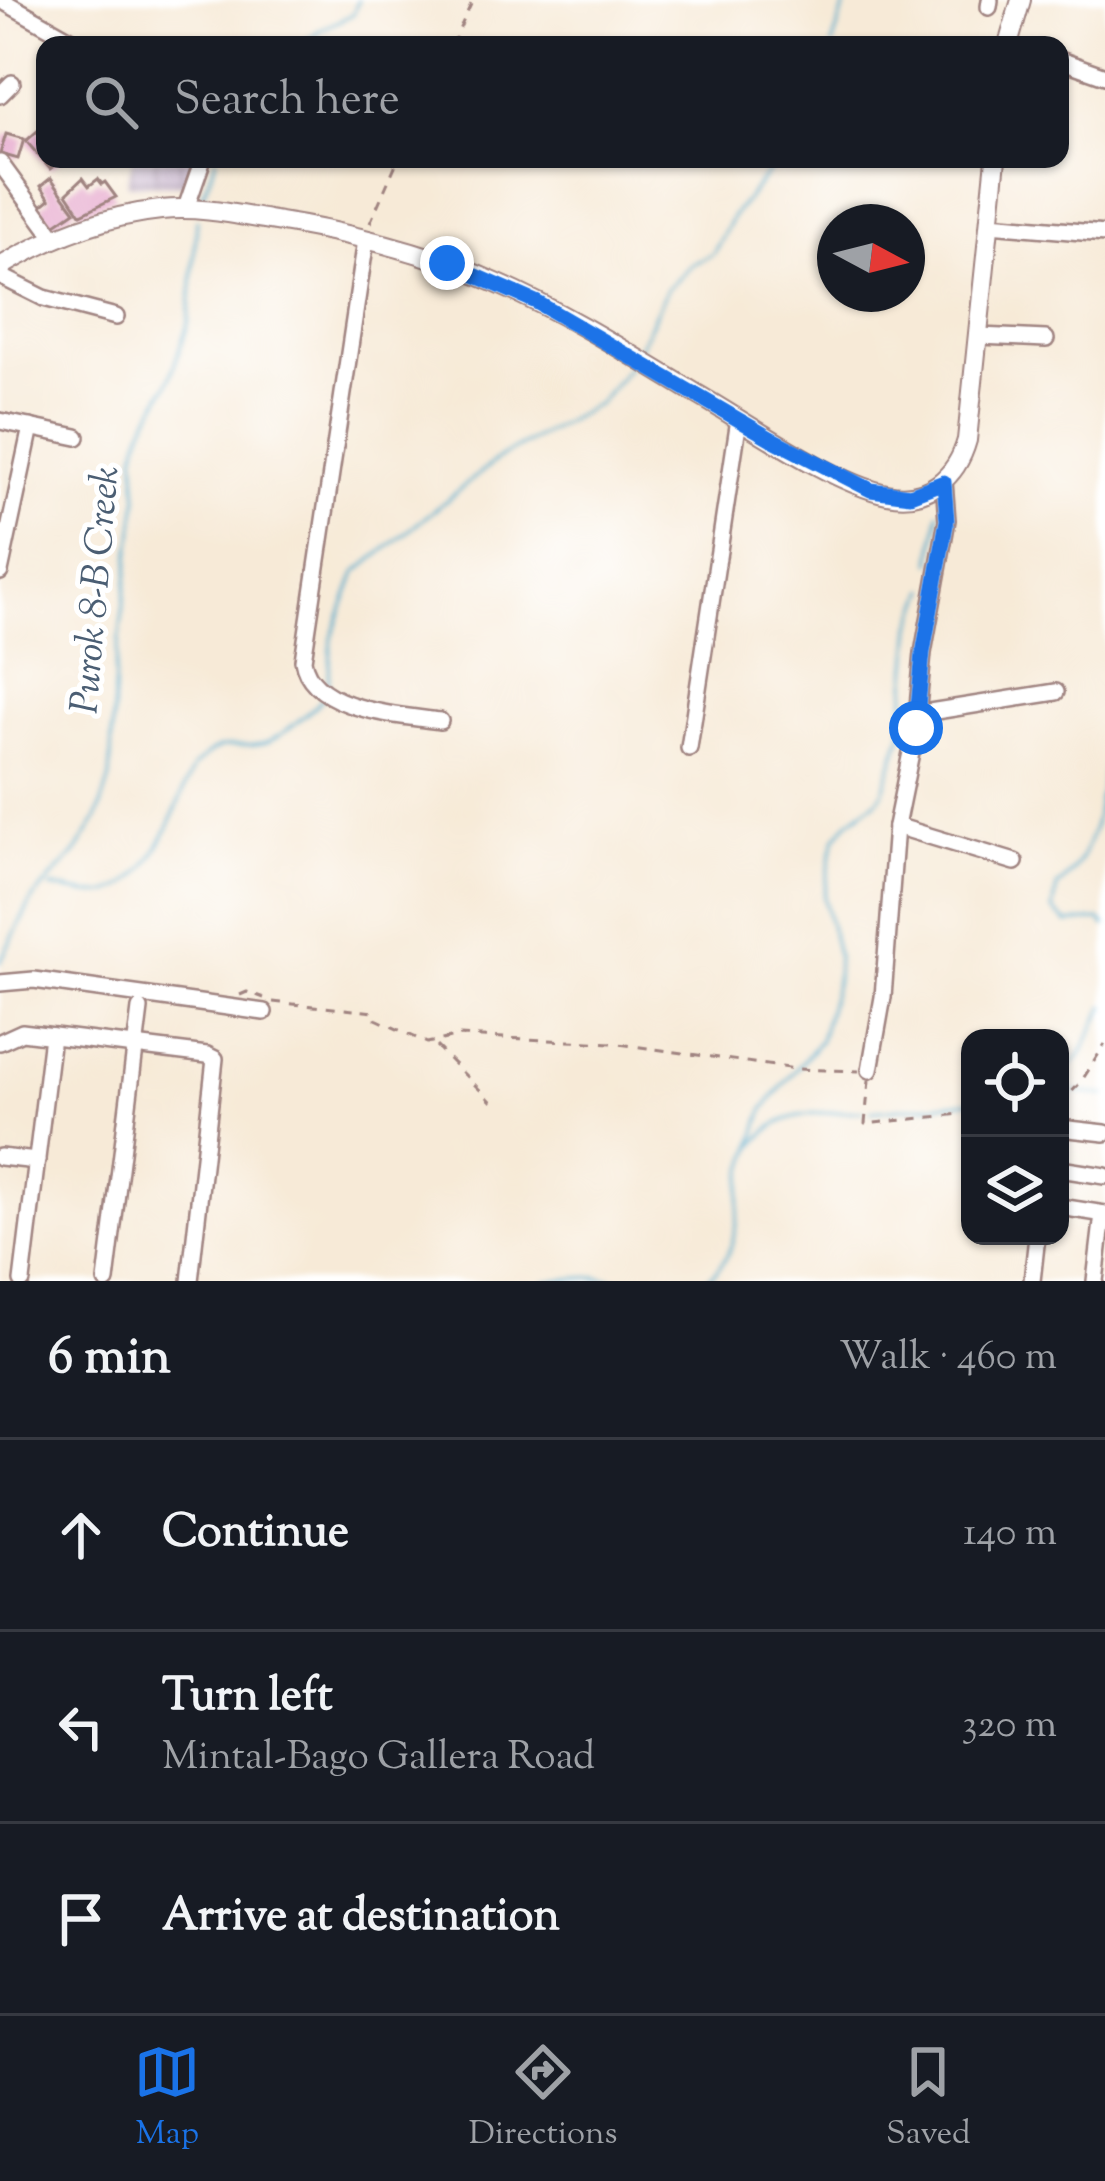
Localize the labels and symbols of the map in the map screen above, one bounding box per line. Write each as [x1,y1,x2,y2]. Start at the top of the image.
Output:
north arrow [817,204,925,312]
route end [420,236,474,290]
water label: Purok 8-B Creek [59,464,137,716]
route start [889,701,943,755]

